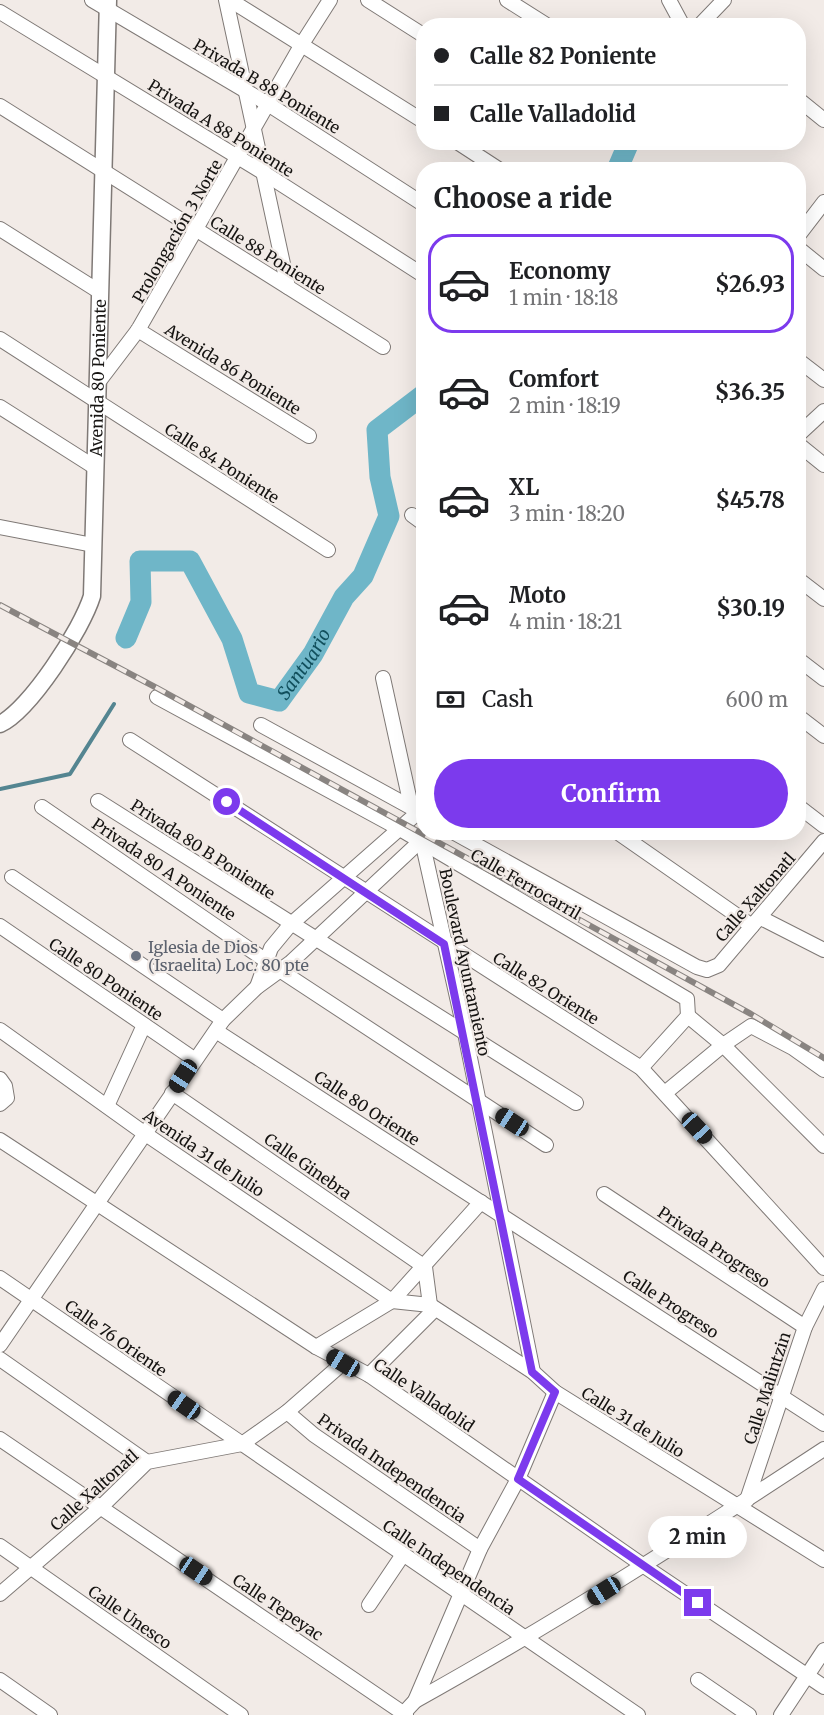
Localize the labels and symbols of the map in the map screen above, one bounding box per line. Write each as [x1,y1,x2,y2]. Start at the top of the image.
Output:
street label: Privada B 88 Poniente [190,34,344,138]
street label: Privada A 88 Poniente [144,75,298,181]
street label: Prolongación 3 Norte [128,156,226,306]
street label: Calle 88 Poniente [207,211,329,299]
street label: Avenida 80 Poniente [86,299,110,458]
street label: Avenida 86 Poniente [161,319,305,419]
street label: Calle 84 Poniente [161,419,283,507]
water label: Santuario [272,624,336,704]
route start [213,788,240,815]
street label: Privada 80 B Poniente [127,795,279,903]
street label: Privada 80 A Poniente [88,813,240,925]
street label: Calle Ferrocarril [467,844,585,924]
street label: Calle Xaltonatl [711,848,799,946]
street label: Boulevard Ayuntamiento [435,866,495,1058]
street label: Calle 80 Poniente [45,934,167,1024]
place label: Iglesia de Dios (Israelita) Loc. 80 pte [148,937,309,975]
street label: Calle 82 Oriente [489,948,603,1028]
marker: Iglesia de Dios (Israelita) Loc. 80 pte [129,949,143,963]
car [166,1056,200,1096]
street label: Calle 80 Oriente [310,1066,424,1150]
street label: Avenida 31 de Julio [139,1105,268,1201]
car [492,1105,532,1139]
car [678,1109,716,1147]
street label: Calle Ginebra [261,1129,356,1204]
street label: Privada Progreso [654,1202,774,1292]
street label: Calle Progreso [619,1266,723,1342]
street label: Calle 76 Oriente [61,1295,171,1381]
street label: Calle Malintzin [739,1329,795,1447]
car [323,1346,363,1380]
street label: Calle Valladolid [370,1354,478,1436]
street label: Calle 31 de Julio [578,1382,688,1462]
car [164,1387,204,1423]
street label: Privada Independencia [314,1409,470,1527]
street label: Calle Xaltonatl [46,1445,142,1535]
street label: Calle Independencia [379,1515,519,1619]
callout: 2 min [648,1516,748,1558]
car [176,1553,216,1589]
street label: Calle Tepeyac [229,1569,327,1645]
car [584,1574,624,1608]
street label: Calle Unesco [85,1581,175,1653]
route end [684,1589,711,1616]

